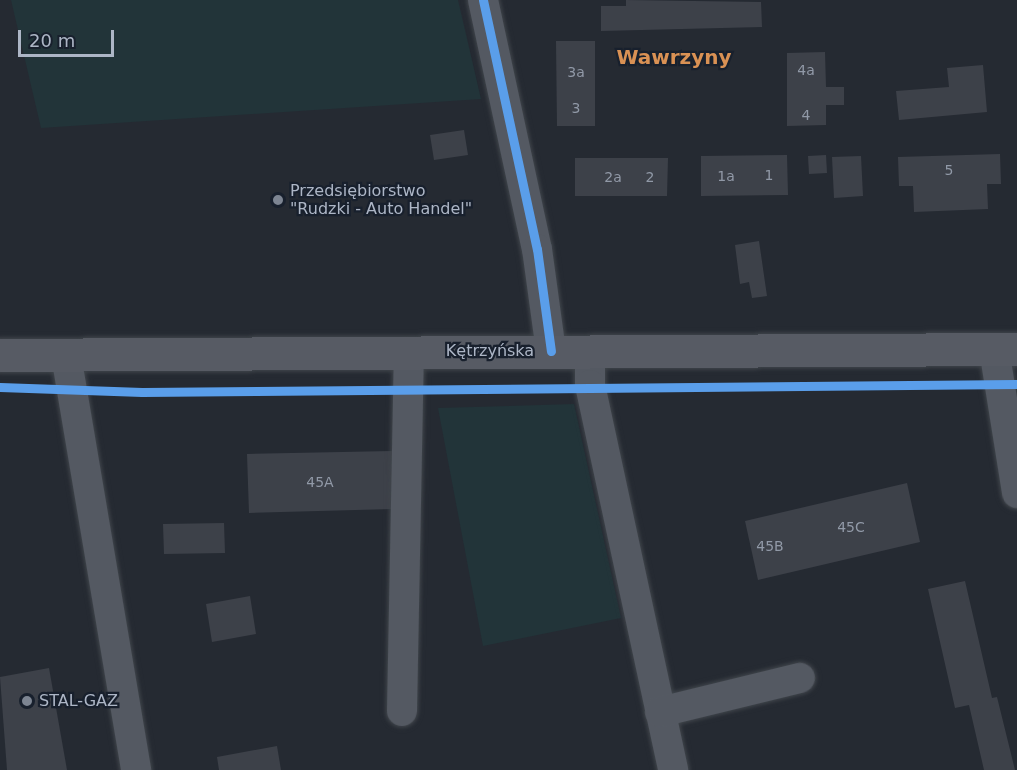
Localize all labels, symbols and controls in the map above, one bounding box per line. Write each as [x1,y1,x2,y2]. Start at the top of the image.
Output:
scale bar [21,18,117,56]
text: 20 m [29,30,75,51]
district label: Wawrzyny [616,45,732,69]
house number: 4a [797,62,815,78]
house number: 3a [567,64,585,80]
house number: 3 [572,100,580,116]
house number: 4 [802,107,810,123]
house number: 5 [945,162,953,178]
house number: 1 [765,167,773,183]
house number: 1a [717,168,735,184]
house number: 2a [604,169,622,185]
house number: 2 [646,169,654,185]
place label: Przedsiębiorstwo "Rudzki - Auto Handel" [290,181,472,219]
marker: Przedsiębiorstwo "Rudzki - Auto Handel" [271,193,285,207]
street label: Kętrzyńska [446,341,534,361]
house number: 45A [306,474,334,490]
house number: 45C [837,519,865,535]
house number: 45B [756,538,784,554]
place label: STAL-GAZ [39,691,118,711]
marker: STAL-GAZ [20,694,34,708]

